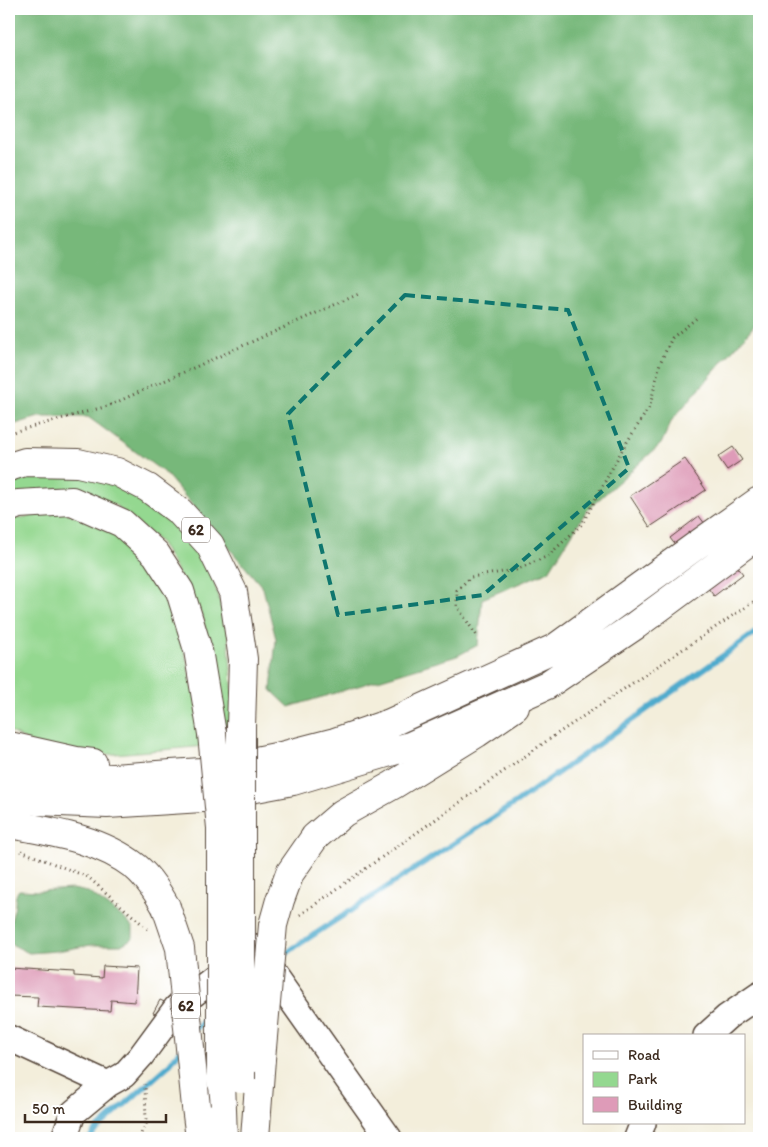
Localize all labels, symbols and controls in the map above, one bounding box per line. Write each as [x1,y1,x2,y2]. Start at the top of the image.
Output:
road number: 62 [182,518,210,542]
road number: 62 [172,994,200,1018]
legend [583,1034,746,1124]
text: Road [628,1046,661,1064]
text: Park [628,1070,658,1088]
scale bar [25,1092,166,1124]
text: Building [628,1096,682,1114]
text: 50 m [32,1100,65,1118]

